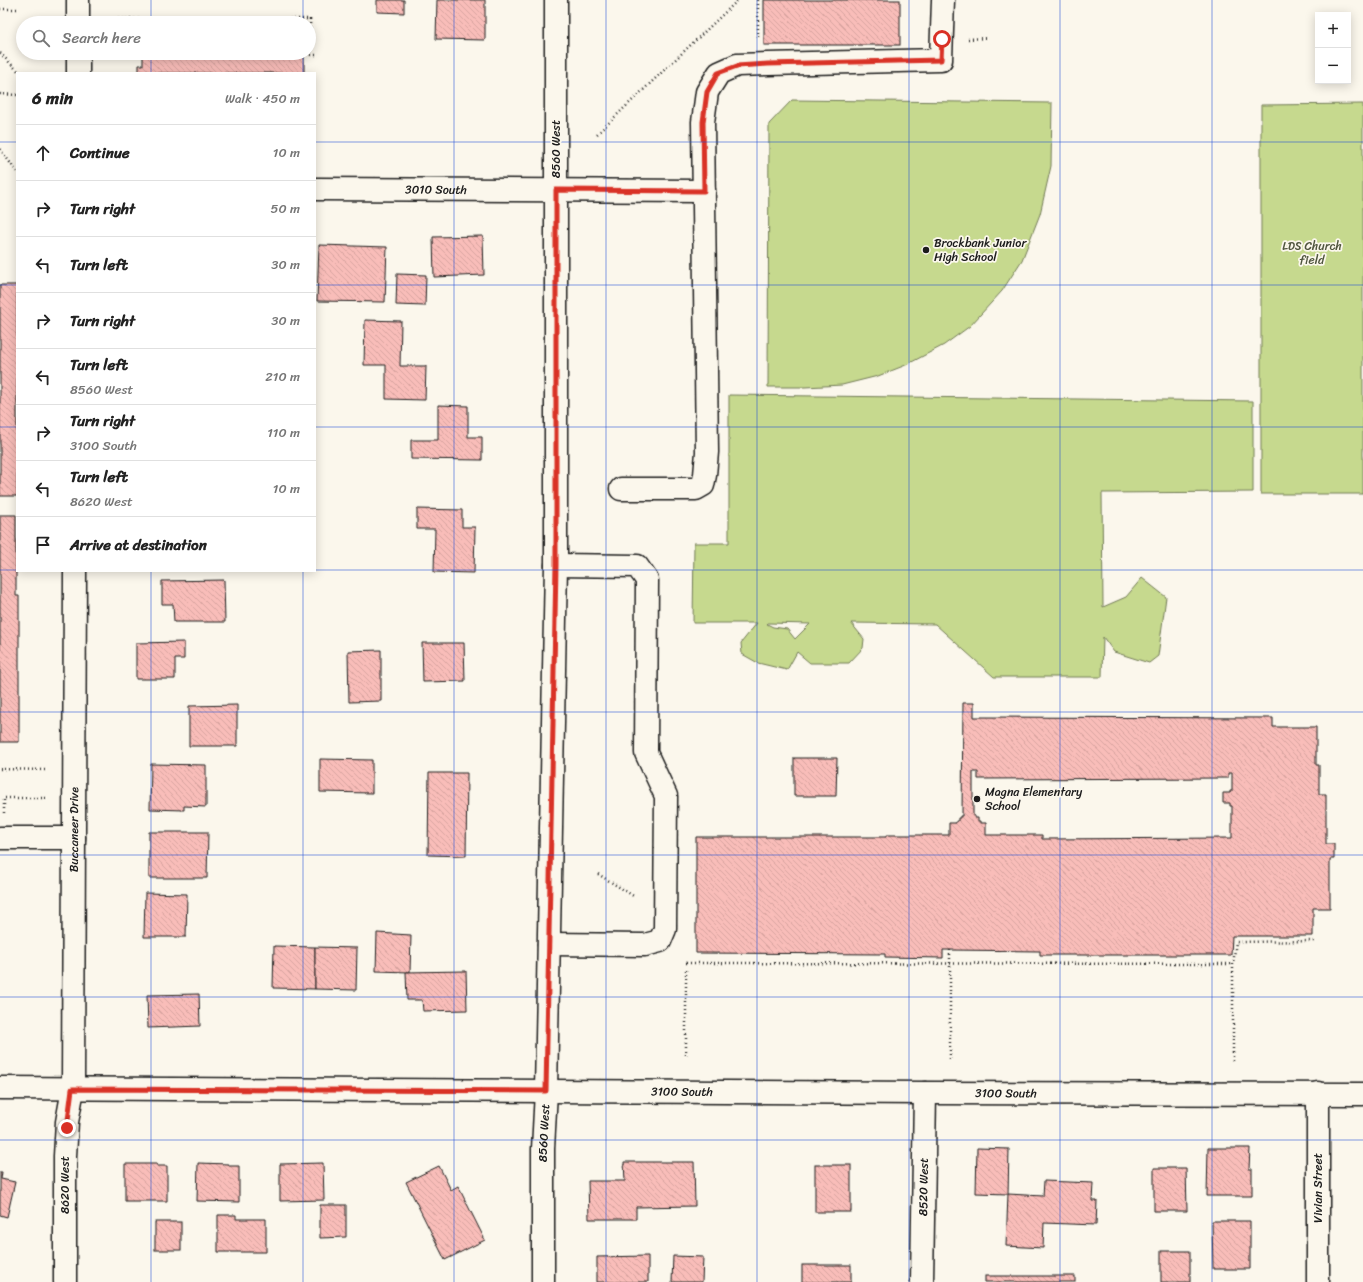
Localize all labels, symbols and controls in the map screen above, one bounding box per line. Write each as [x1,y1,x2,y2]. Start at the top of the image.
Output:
map controls [1315,12,1351,84]
button: + [1315,12,1351,48]
search box [16,16,316,60]
text: Search here [62,25,141,51]
icon: search [30,27,52,49]
route start [933,30,951,48]
button: − [1315,48,1351,84]
text: 6 min [32,83,73,113]
text: Walk · 450 m [225,87,300,110]
street label: 8560 West [545,120,567,178]
text: Continue [70,140,130,166]
text: 10 m [273,141,300,164]
icon: ahead [32,142,54,164]
street label: 3010 South [405,178,467,201]
text: Turn right [70,196,135,222]
text: 50 m [270,197,300,220]
icon: right [32,198,54,220]
place label: Brockbank Junior High School [934,232,1027,268]
park label: LDS Church field [1282,235,1342,271]
marker: Brockbank Junior High School [921,245,931,255]
text: Turn left [70,252,128,278]
text: 30 m [271,253,300,276]
icon: left [32,254,54,276]
text: Turn right [70,308,135,334]
text: 30 m [271,309,300,332]
icon: right [32,310,54,332]
text: Turn left [70,352,128,378]
text: 210 m [265,365,300,388]
icon: left [32,366,54,388]
text: 8560 West [70,378,133,401]
text: Turn right [70,408,135,434]
text: 110 m [267,421,300,444]
icon: right [32,422,54,444]
text: 3100 South [70,434,137,457]
text: Turn left [70,464,128,490]
text: 10 m [273,477,300,500]
icon: left [32,478,54,500]
text: 8620 West [70,490,133,513]
text: Arrive at destination [70,532,207,558]
icon: arrive [32,534,54,556]
place label: Magna Elementary School [985,781,1083,817]
street label: Buccaneer Drive [63,787,85,872]
marker: Magna Elementary School [972,794,982,804]
street label: 3100 South [651,1081,713,1103]
street label: 3100 South [975,1082,1037,1104]
street label: 8560 West [532,1103,556,1162]
route end [58,1119,76,1137]
street label: Vivian Street [1307,1153,1329,1223]
street label: 8620 West [54,1156,76,1214]
street label: 8520 West [912,1158,935,1216]

